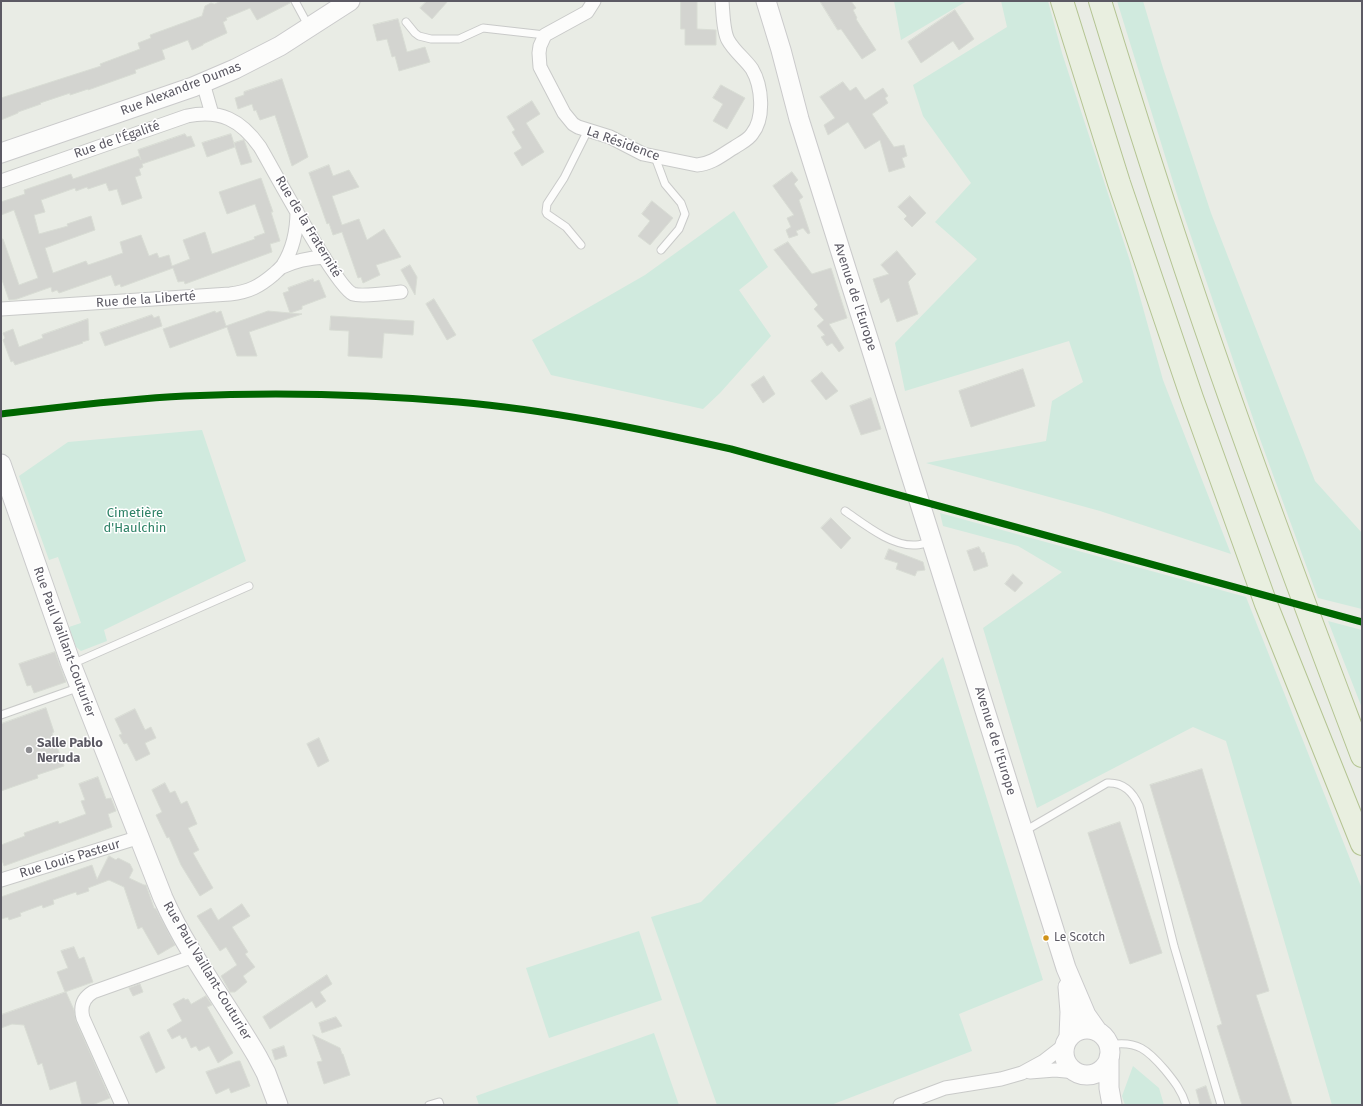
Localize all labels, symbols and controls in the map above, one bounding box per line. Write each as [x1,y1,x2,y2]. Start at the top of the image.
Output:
street label: Rue Alexandre Dumas [118,59,244,119]
street label: Rue de l'Égalité [72,118,162,162]
street label: La Résidence [584,124,662,164]
street label: Rue de la Fraternité [272,173,344,281]
street label: Avenue de l'Europe [830,241,880,353]
street label: Rue de la Liberté [96,289,196,311]
park label: Cimetière d'Haulchin [104,505,166,536]
street label: Rue Paul Vaillant-Couturier [29,565,99,719]
street label: Avenue de l'Europe [971,685,1019,797]
place label: Salle Pablo Neruda [37,735,103,766]
marker: Salle Pablo Neruda [24,745,34,755]
street label: Rue Louis Pasteur [18,836,122,882]
street label: Rue Paul Vaillant-Couturier [159,899,255,1043]
place label: Le Scotch [1054,931,1105,945]
marker: Le Scotch [1041,933,1051,943]

